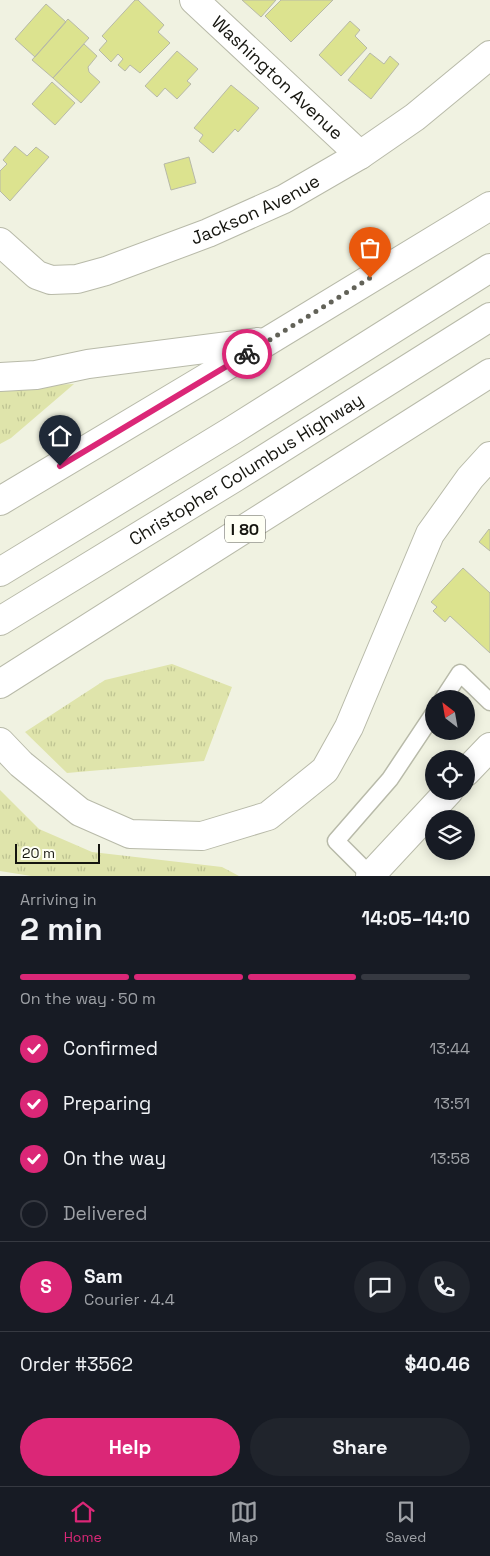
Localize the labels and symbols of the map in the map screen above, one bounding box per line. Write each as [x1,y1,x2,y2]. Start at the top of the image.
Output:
street label: Washington Avenue [207,10,348,144]
street label: Jackson Avenue [187,169,324,249]
pin [349,227,391,278]
courier [222,329,272,379]
street label: Christopher Columbus Highway [125,388,367,550]
pin [39,415,81,466]
road number: I 80 [225,516,265,542]
north arrow [425,690,475,740]
scale bar [15,841,100,864]

